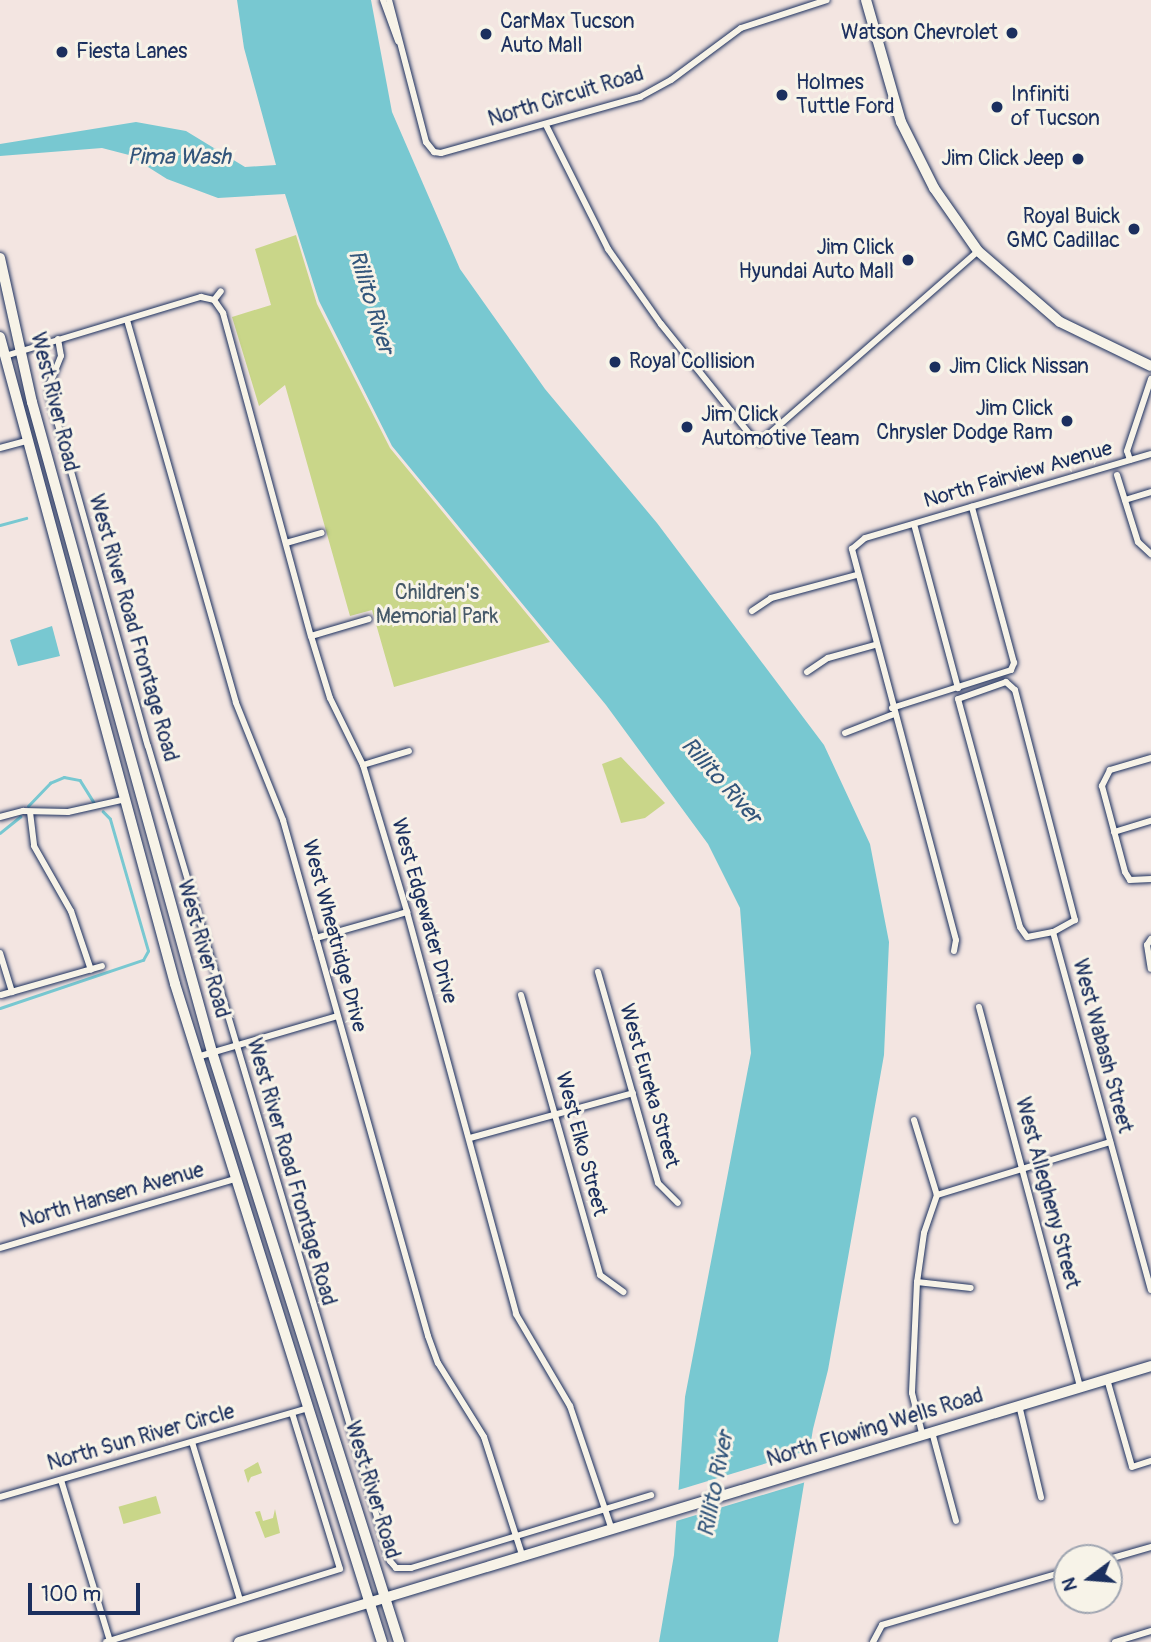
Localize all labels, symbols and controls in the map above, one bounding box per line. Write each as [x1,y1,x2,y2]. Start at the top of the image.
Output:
place label: CarMax Tucson Auto Mall [500,9,635,59]
place label: Watson Chevrolet [841,20,998,46]
marker: Watson Chevrolet [1004,25,1020,41]
marker: CarMax Tucson Auto Mall [478,26,494,42]
place label: Fiesta Lanes [76,39,188,65]
marker: Fiesta Lanes [54,44,70,60]
street label: North Circuit Road [485,61,647,133]
place label: Holmes Tuttle Ford [796,70,895,120]
place label: Infiniti of Tucson [1011,82,1100,132]
marker: Holmes Tuttle Ford [774,87,790,103]
marker: Infiniti of Tucson [989,99,1005,115]
water label: Pima Wash [127,143,231,171]
place label: Jim Click Jeep [941,146,1064,172]
marker: Jim Click Jeep [1070,151,1086,167]
place label: Royal Buick GMC Cadillac [1006,204,1120,254]
marker: Royal Buick GMC Cadillac [1126,221,1142,237]
place label: Jim Click Hyundai Auto Mall [738,235,894,285]
water label: Rillito River [342,247,400,357]
marker: Jim Click Hyundai Auto Mall [900,252,916,268]
street label: West River Road [25,330,83,474]
place label: Royal Collision [629,349,755,375]
marker: Royal Collision [607,354,623,370]
place label: Jim Click Nissan [949,354,1089,380]
marker: Jim Click Nissan [927,359,943,375]
place label: Jim Click Chrysler Dodge Ram [876,396,1053,446]
place label: Jim Click Automotive Team [701,402,860,452]
marker: Jim Click Chrysler Dodge Ram [1059,413,1075,429]
marker: Jim Click Automotive Team [679,419,695,435]
street label: North Fairview Avenue [921,436,1115,514]
street label: West River Road Frontage Road [83,491,183,765]
park label: Children's Memorial Park [376,580,498,630]
water label: Rillito River [675,732,767,830]
street label: West Edgewater Drive [385,815,463,1007]
street label: West Wheatridge Drive [296,837,372,1035]
street label: West River Road [171,877,235,1021]
street label: West Wabash Street [1067,956,1137,1136]
street label: West Eureka Street [614,1001,684,1171]
street label: West River Road Frontage Road [241,1035,341,1309]
street label: West Elko Street [550,1069,612,1219]
street label: West Allegheny Street [1009,1095,1085,1291]
street label: North Hansen Avenue [17,1158,207,1234]
street label: North Flowing Wells Road [764,1383,986,1473]
street label: North Sun River Circle [44,1399,238,1477]
street label: West River Road [339,1418,405,1562]
water label: Rillito River [692,1429,740,1539]
north arrow [1053,1544,1123,1614]
scale bar [32,1568,144,1612]
text: N [1056,1575,1083,1594]
text: 100 m [41,1581,101,1608]

